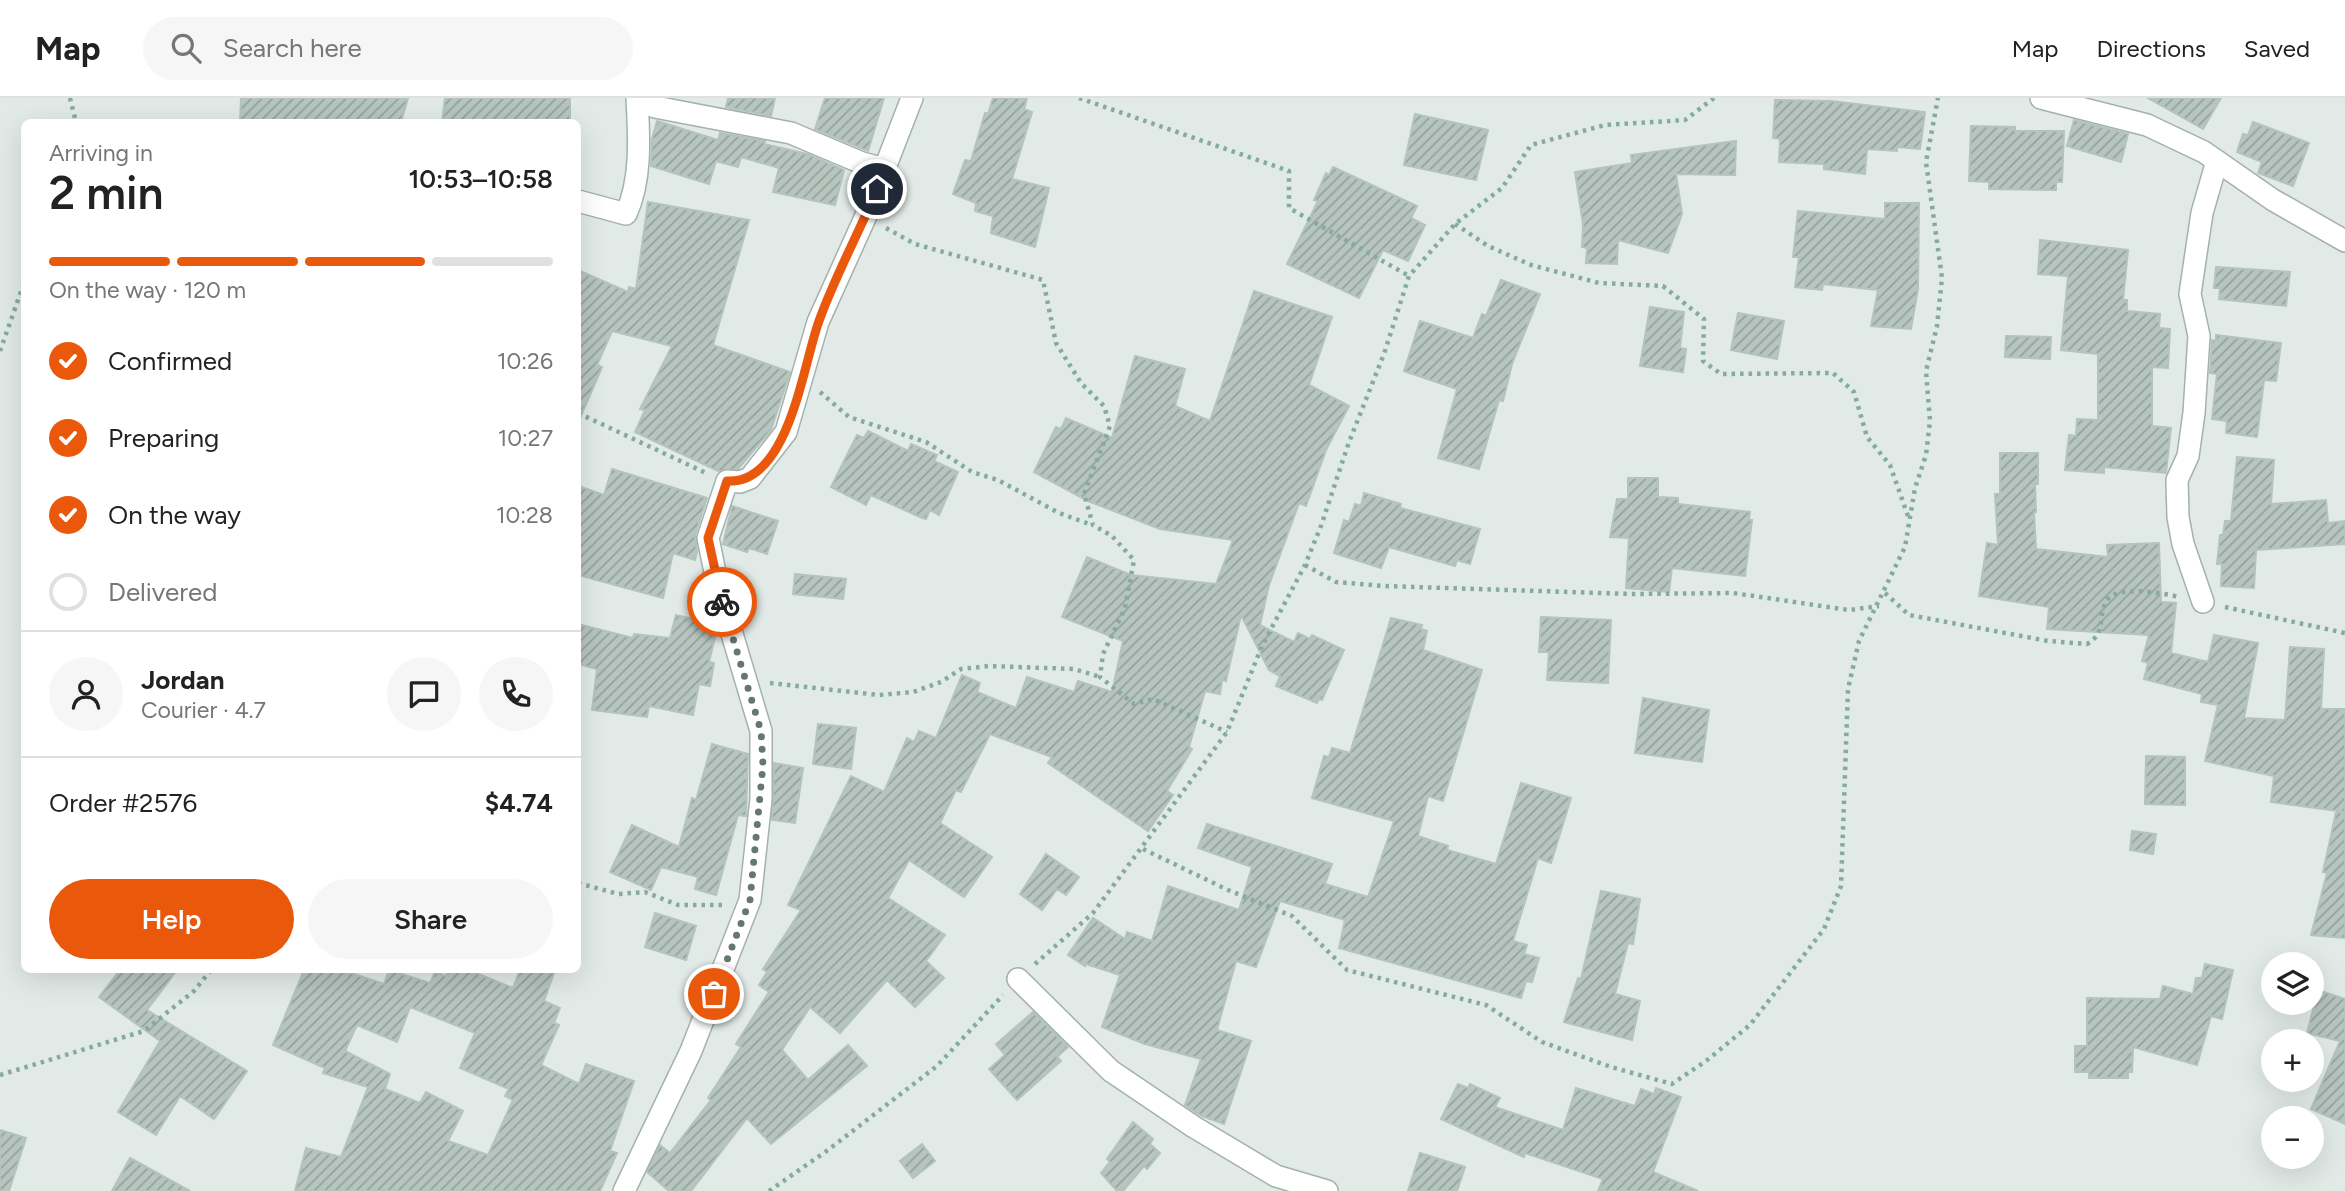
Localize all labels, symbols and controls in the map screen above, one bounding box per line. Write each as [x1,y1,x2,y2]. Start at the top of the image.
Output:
search box [143,17,633,80]
text: Map [35,29,101,68]
icon: search [167,29,205,67]
text: Search here [223,32,362,64]
text: Map [2012,34,2058,63]
text: Directions [2096,34,2206,63]
text: Saved [2244,34,2310,63]
text: Arriving in [49,139,153,167]
pin [847,159,907,219]
text: 10:53–10:58 [408,163,553,195]
text: 2 min [49,165,164,221]
icon: home [858,170,896,208]
text: On the way · 120 m [49,276,246,304]
icon: check [49,342,87,380]
text: Confirmed [108,345,232,377]
text: 10:26 [497,347,553,375]
icon: check [49,419,87,457]
text: Preparing [108,422,219,454]
text: 10:27 [498,424,553,452]
icon: check [49,496,87,534]
text: On the way [108,499,241,531]
text: 10:28 [496,501,553,529]
courier [687,567,757,637]
text: Delivered [108,576,217,608]
icon: bike [703,583,741,621]
button: person [49,657,123,731]
button: chat [387,657,461,731]
button: phone [479,657,553,731]
text: Jordan [141,664,224,696]
text: Courier · 4.7 [141,696,266,724]
text: Order #2576 [49,787,197,819]
text: $4.74 [485,787,553,819]
button: Help [49,879,294,959]
button: Share [308,879,553,959]
map controls [2261,952,2324,1169]
button: layers [2261,952,2324,1015]
pin [684,964,744,1024]
icon: bag [695,975,733,1013]
button: + [2261,1029,2324,1092]
button: − [2261,1106,2324,1169]

